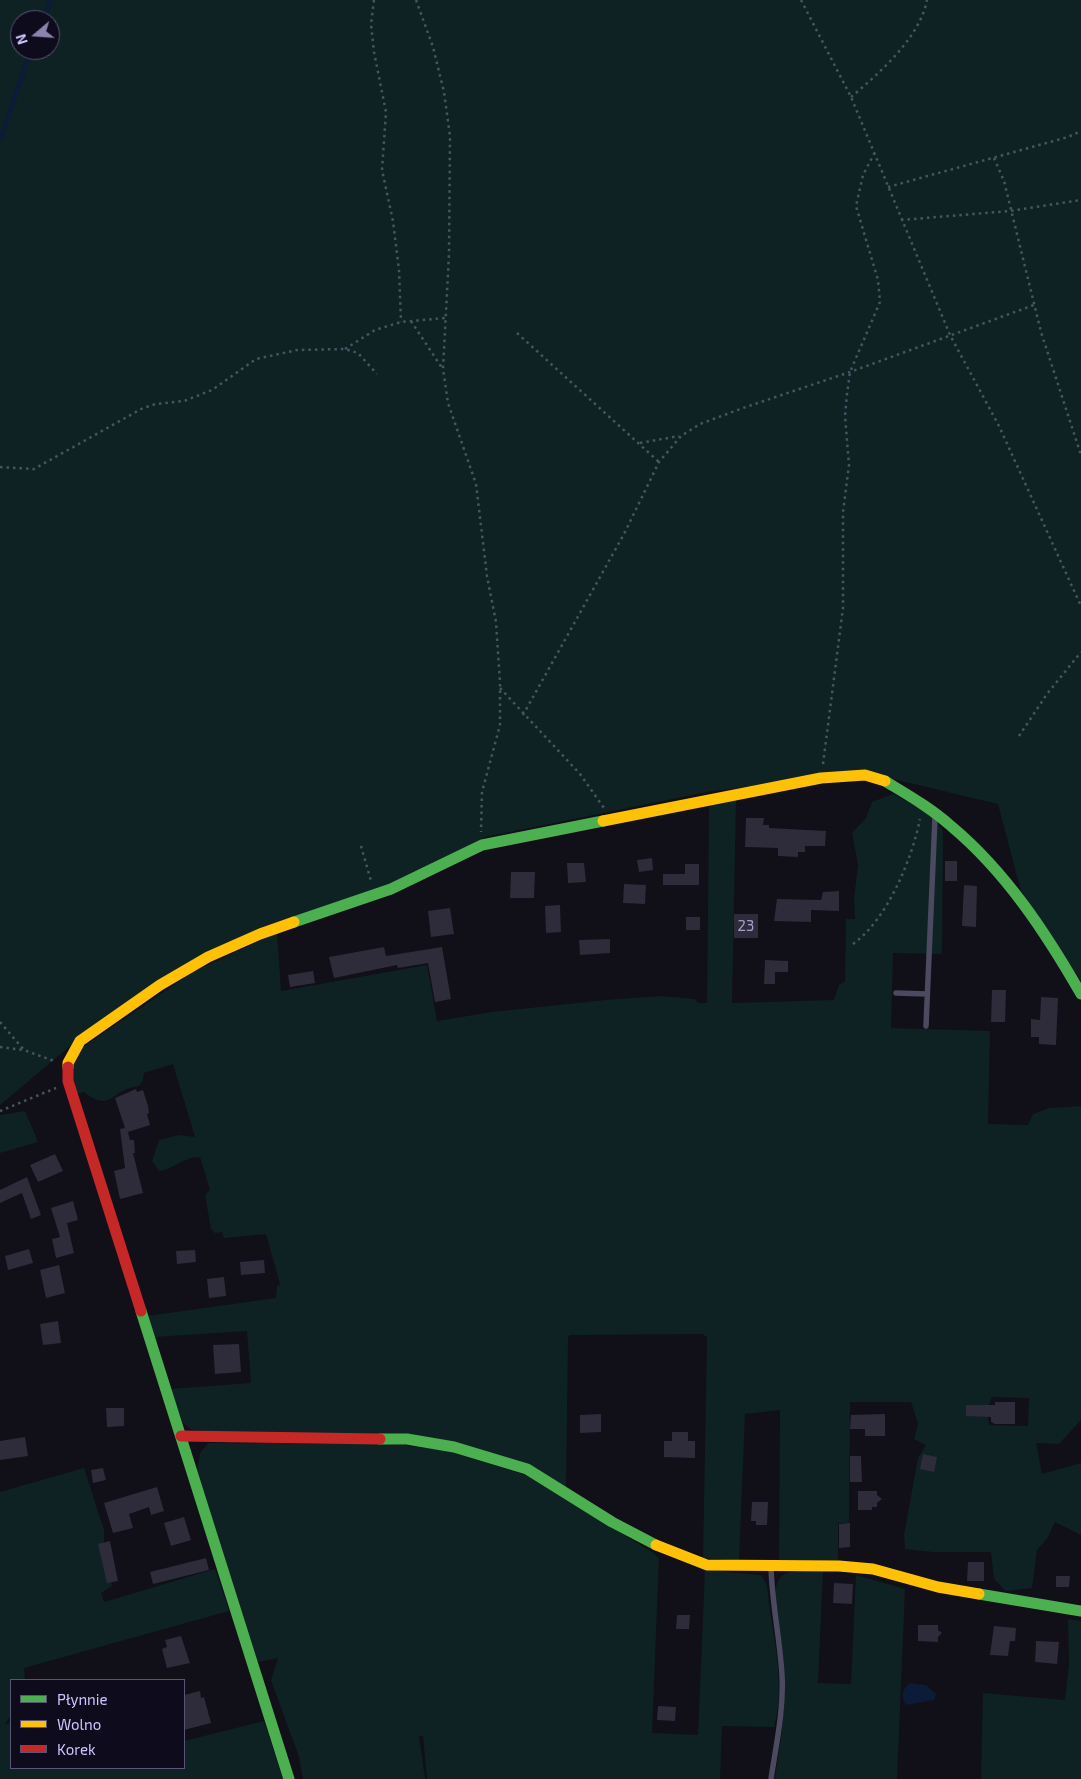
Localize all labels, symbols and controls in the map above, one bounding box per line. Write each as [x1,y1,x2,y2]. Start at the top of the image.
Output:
north arrow [10,10,60,60]
text: N [12,32,31,47]
house number: 23 [738,917,754,935]
legend [10,1679,185,1769]
text: Płynnie [57,1690,108,1708]
text: Wolno [57,1715,101,1733]
text: Korek [57,1740,96,1758]

